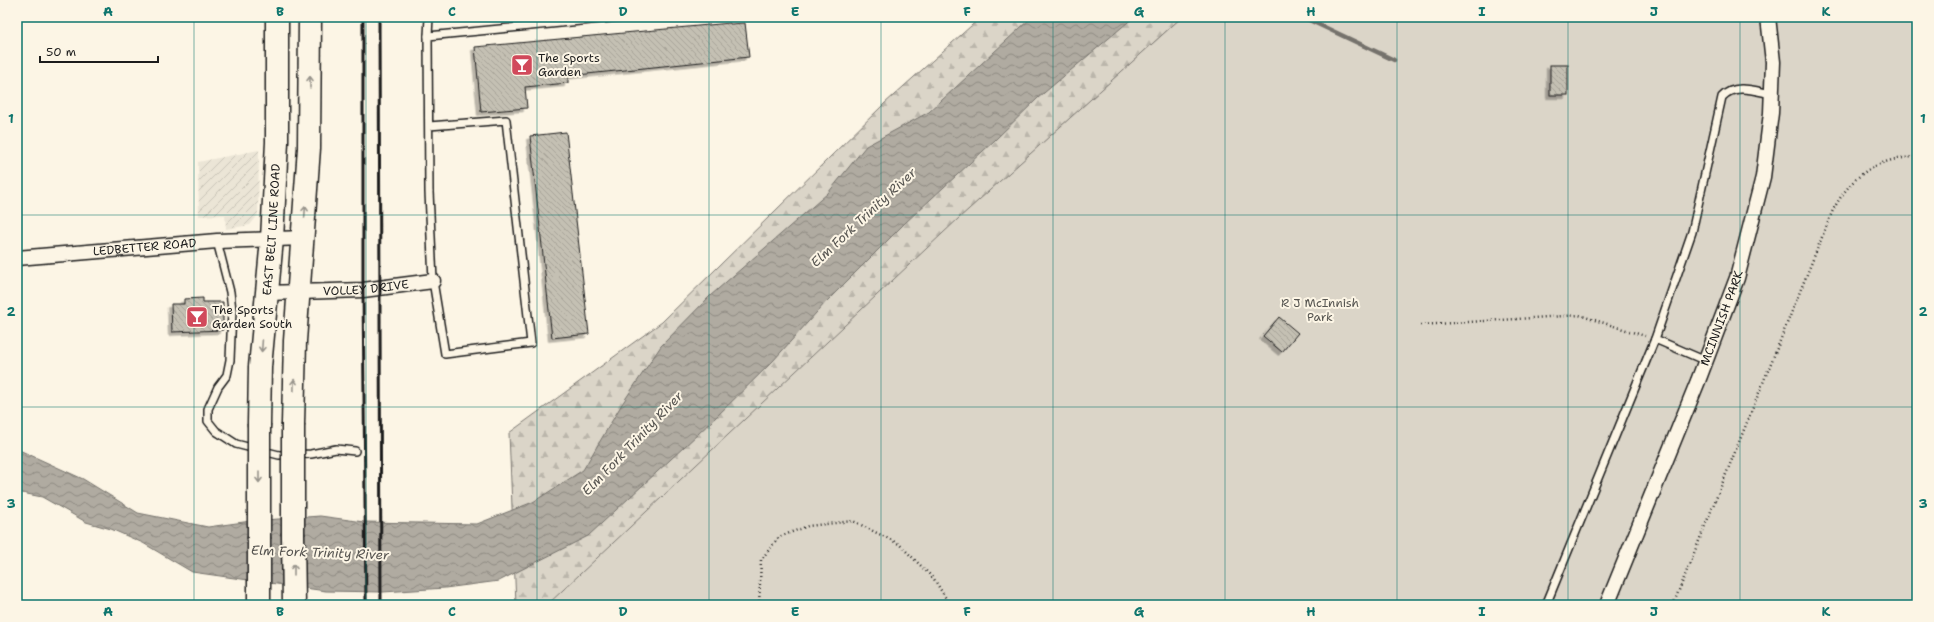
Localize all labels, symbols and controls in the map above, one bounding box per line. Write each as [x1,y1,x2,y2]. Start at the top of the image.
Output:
text: A [103,3,113,20]
text: B [276,3,284,20]
text: C [448,3,456,20]
text: D [618,3,628,20]
text: E [791,3,800,20]
text: F [963,3,971,20]
text: G [1134,3,1145,20]
text: H [1306,3,1316,20]
text: I [1478,3,1486,20]
text: J [1650,3,1658,20]
text: K [1822,3,1831,20]
scale bar [40,38,158,64]
text: 50 m [46,44,76,60]
place label: The Sports Garden [538,50,600,80]
bar icon: The Sports Garden [509,52,535,78]
one-way arrow [306,76,314,89]
text: 1 [8,110,14,127]
text: 1 [1920,110,1926,127]
street label: EAST BELT LINE ROAD [259,163,284,296]
water label: Elm Fork Trinity River [807,163,920,271]
one-way arrow [301,206,308,219]
street label: LEDBETTER ROAD [92,235,197,260]
street label: MCINNISH PARK [1696,269,1747,368]
street label: VOLLEY DRIVE [323,276,410,299]
park label: R J McInnish Park [1281,295,1359,325]
place label: The Sports Garden South [212,302,292,332]
text: 2 [6,303,16,320]
text: 2 [1918,303,1928,320]
bar icon: The Sports Garden South [184,304,210,330]
one-way arrow [258,339,265,352]
one-way arrow [290,379,298,392]
water label: Elm Fork Trinity River [578,387,687,499]
one-way arrow [255,470,263,483]
text: 3 [6,495,16,512]
text: 3 [1918,495,1928,512]
water label: Elm Fork Trinity River [251,542,390,563]
one-way arrow [290,564,298,577]
text: A [103,603,113,620]
text: B [276,603,284,620]
text: C [448,603,456,620]
text: D [618,603,628,620]
text: E [791,603,800,620]
text: F [963,603,971,620]
text: G [1134,603,1145,620]
text: H [1306,603,1316,620]
text: I [1478,603,1486,620]
text: J [1650,603,1658,620]
text: K [1822,603,1831,620]

